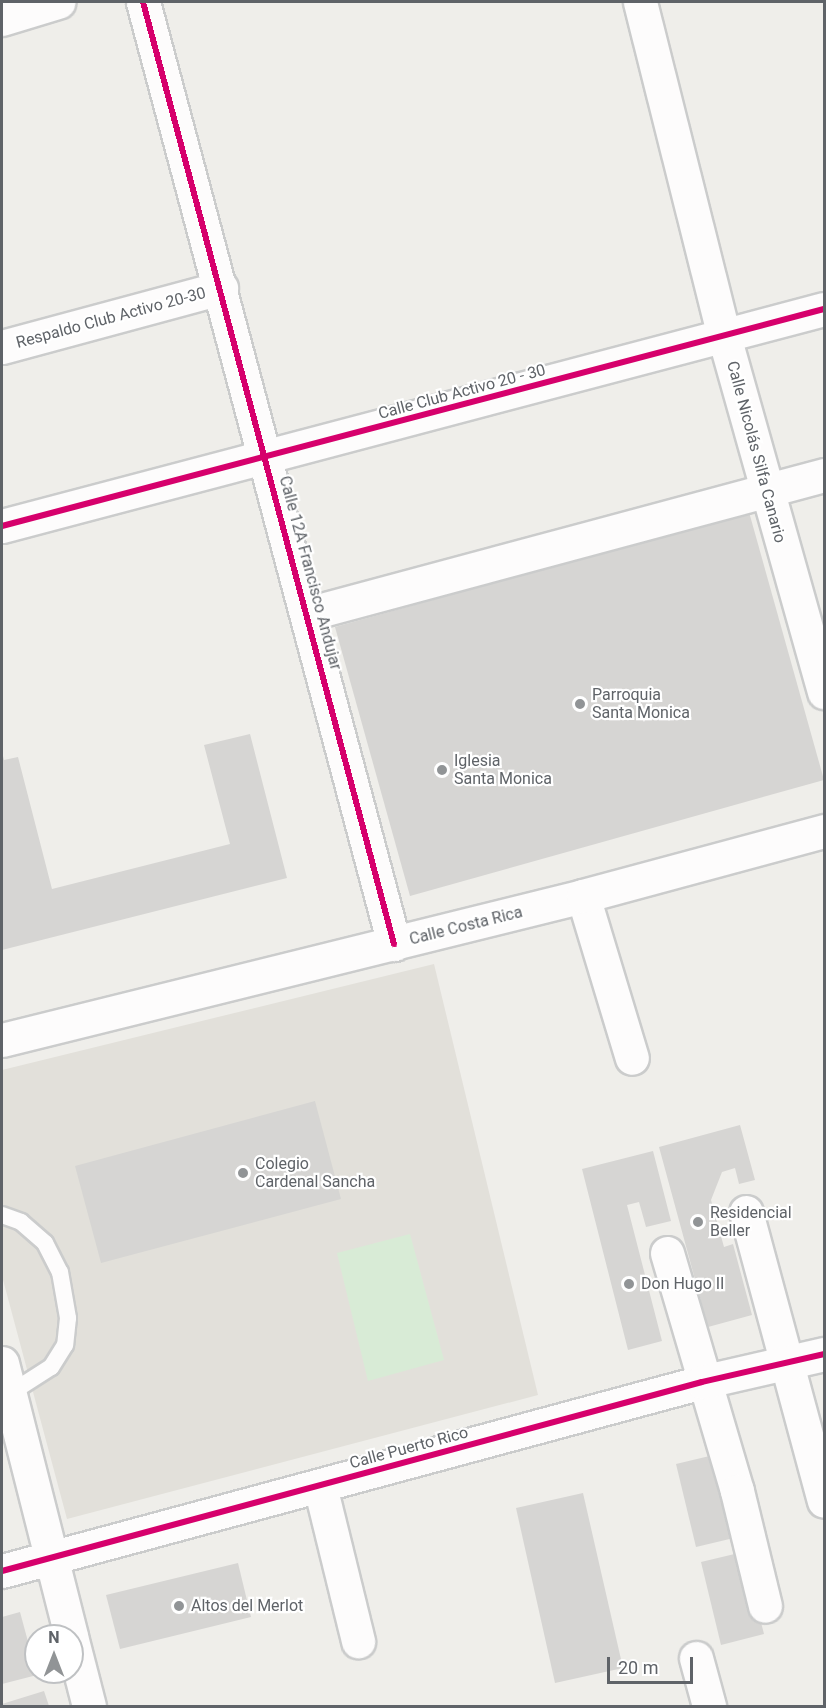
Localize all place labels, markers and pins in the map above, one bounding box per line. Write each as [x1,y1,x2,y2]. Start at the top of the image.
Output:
place label: Parroquia Santa Monica [592,685,690,723]
marker: Parroquia Santa Monica [573,697,587,711]
place label: Iglesia Santa Monica [454,751,552,789]
marker: Iglesia Santa Monica [435,763,449,777]
place label: Colegio Cardenal Sancha [255,1154,375,1192]
marker: Colegio Cardenal Sancha [236,1166,250,1180]
place label: Residencial Beller [710,1203,792,1241]
marker: Residencial Beller [691,1215,705,1229]
place label: Don Hugo II [641,1274,724,1294]
marker: Don Hugo II [622,1277,636,1291]
place label: Altos del Merlot [191,1596,303,1616]
marker: Altos del Merlot [172,1599,186,1613]

